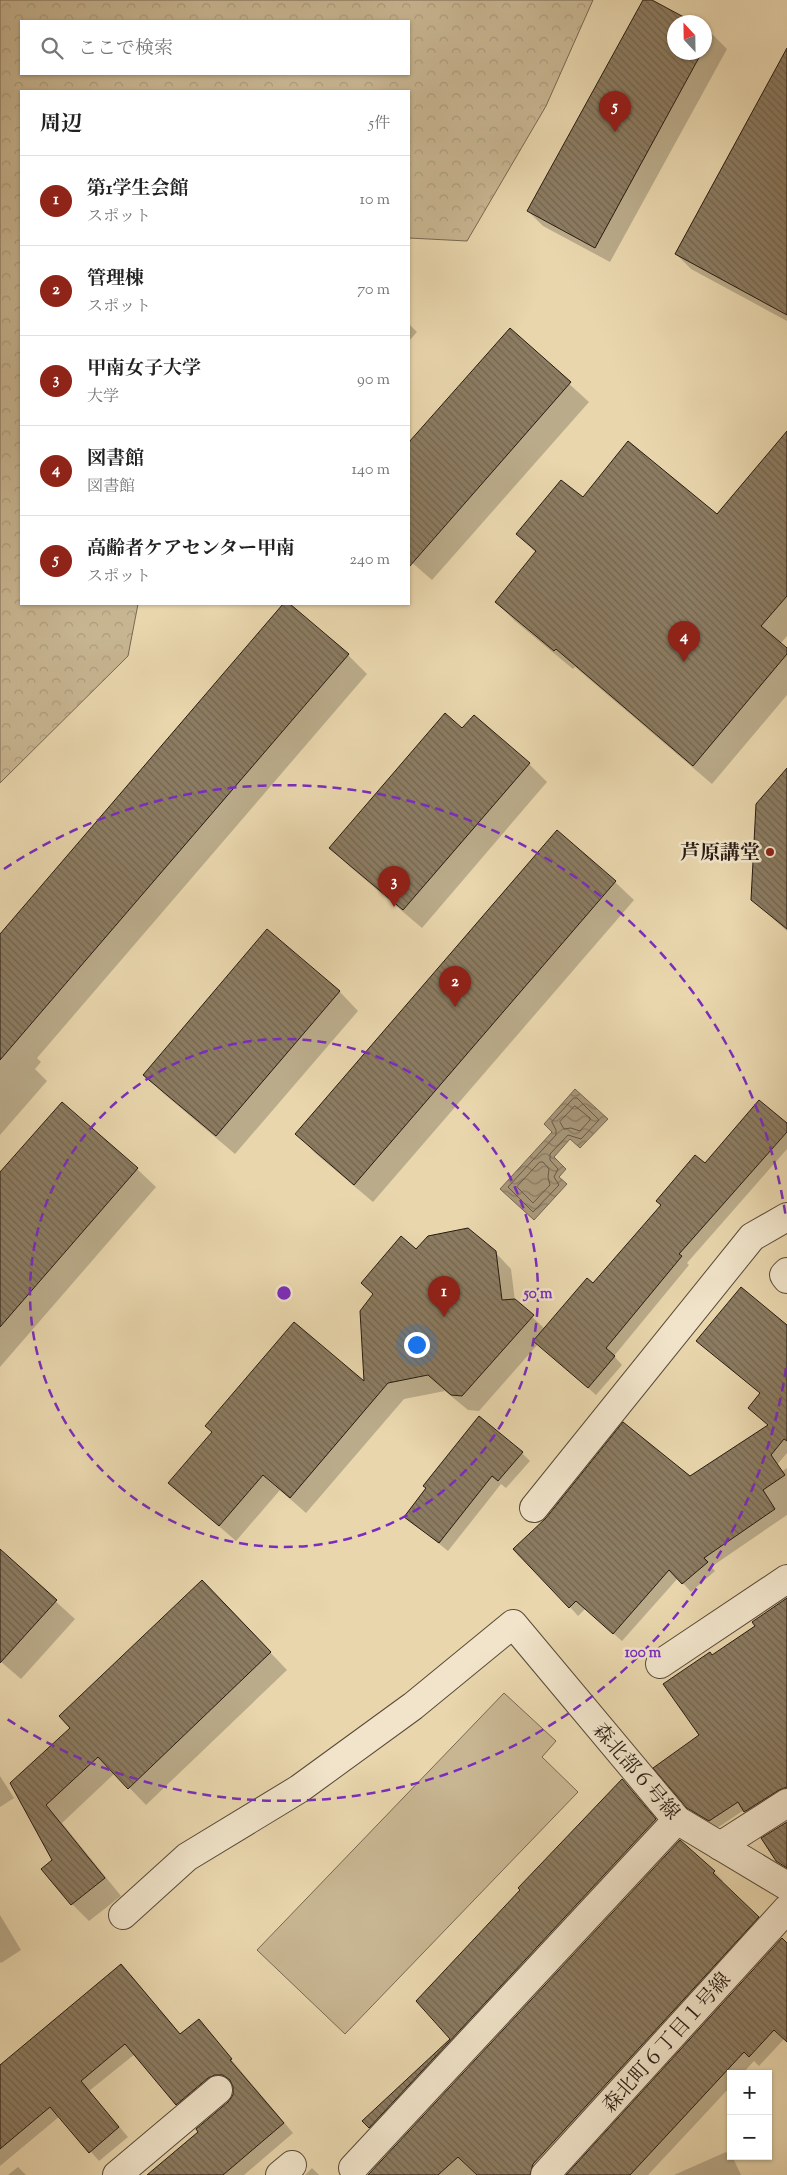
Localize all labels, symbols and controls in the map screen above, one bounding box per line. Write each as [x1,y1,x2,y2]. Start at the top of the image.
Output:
north arrow [667,15,712,60]
search box [20,20,410,75]
icon: search [38,34,66,62]
text: ここで検索 [78,36,173,63]
pin: 5 [599,91,631,132]
text: 周辺 [40,110,82,140]
text: 5件 [369,113,390,136]
text: 第1学生会館 [87,176,188,203]
text: 1 [53,189,59,212]
text: 10 m [360,189,390,212]
text: スポット [87,206,151,229]
text: 管理棟 [87,266,144,293]
text: 2 [52,279,60,302]
text: 70 m [357,279,390,302]
text: スポット [87,296,151,319]
text: 甲南女子大学 [87,356,201,383]
text: 3 [53,369,59,392]
text: 90 m [357,369,390,392]
text: 大学 [87,386,119,409]
text: 図書館 [87,446,144,473]
text: 4 [52,459,60,482]
text: 140 m [352,459,390,482]
text: 図書館 [87,476,135,499]
text: 高齢者ケアセンター甲南 [87,536,295,563]
text: 5 [53,549,59,572]
text: 240 m [349,549,390,572]
text: スポット [87,566,151,589]
pin: 4 [668,621,700,662]
place label: 芦原講堂 [680,840,760,869]
marker: 芦原講堂 [764,846,776,858]
pin: 3 [378,866,410,907]
pin: 2 [439,966,471,1007]
pin: 1 [428,1276,460,1317]
centre of rings [275,1284,293,1302]
text: 50 m [523,1284,553,1305]
your location [404,1332,430,1358]
text: 100 m [625,1643,662,1664]
street label: 森北部６号線 [585,1718,685,1827]
street label: 森北町６丁目１号線 [597,1967,739,2120]
map controls [727,2070,772,2160]
button: + [727,2070,772,2115]
button: − [727,2115,772,2160]

